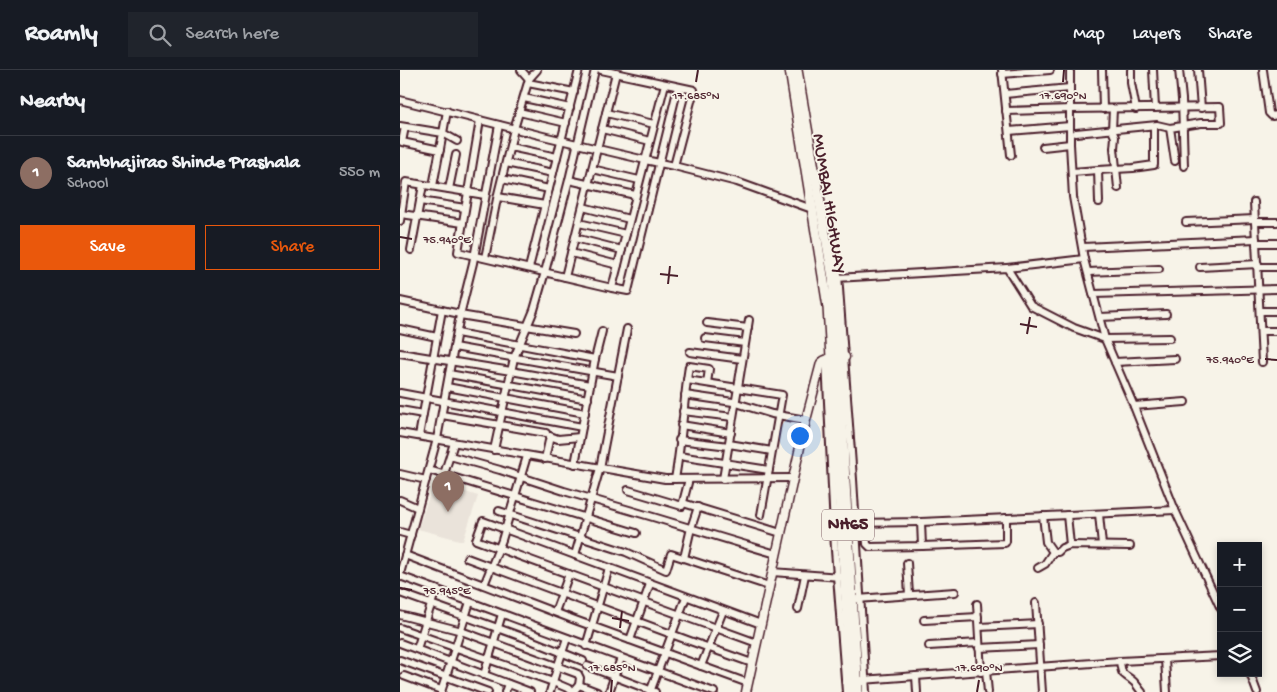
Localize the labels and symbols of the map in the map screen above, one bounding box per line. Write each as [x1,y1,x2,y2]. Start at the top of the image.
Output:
text: 17.685°N [671,90,720,104]
text: 17.690°N [1039,90,1087,104]
street label: MUMBAI HIGHWAY [806,132,850,276]
text: 75.940°E [422,234,471,248]
text: 75.940°E [1205,354,1254,368]
your location [787,423,813,449]
pin: 1 [432,471,464,512]
road number: NH65 [822,510,874,540]
text: 75.945°E [422,585,471,599]
text: 17.685°N [587,662,636,676]
text: 17.690°N [955,662,1003,676]

